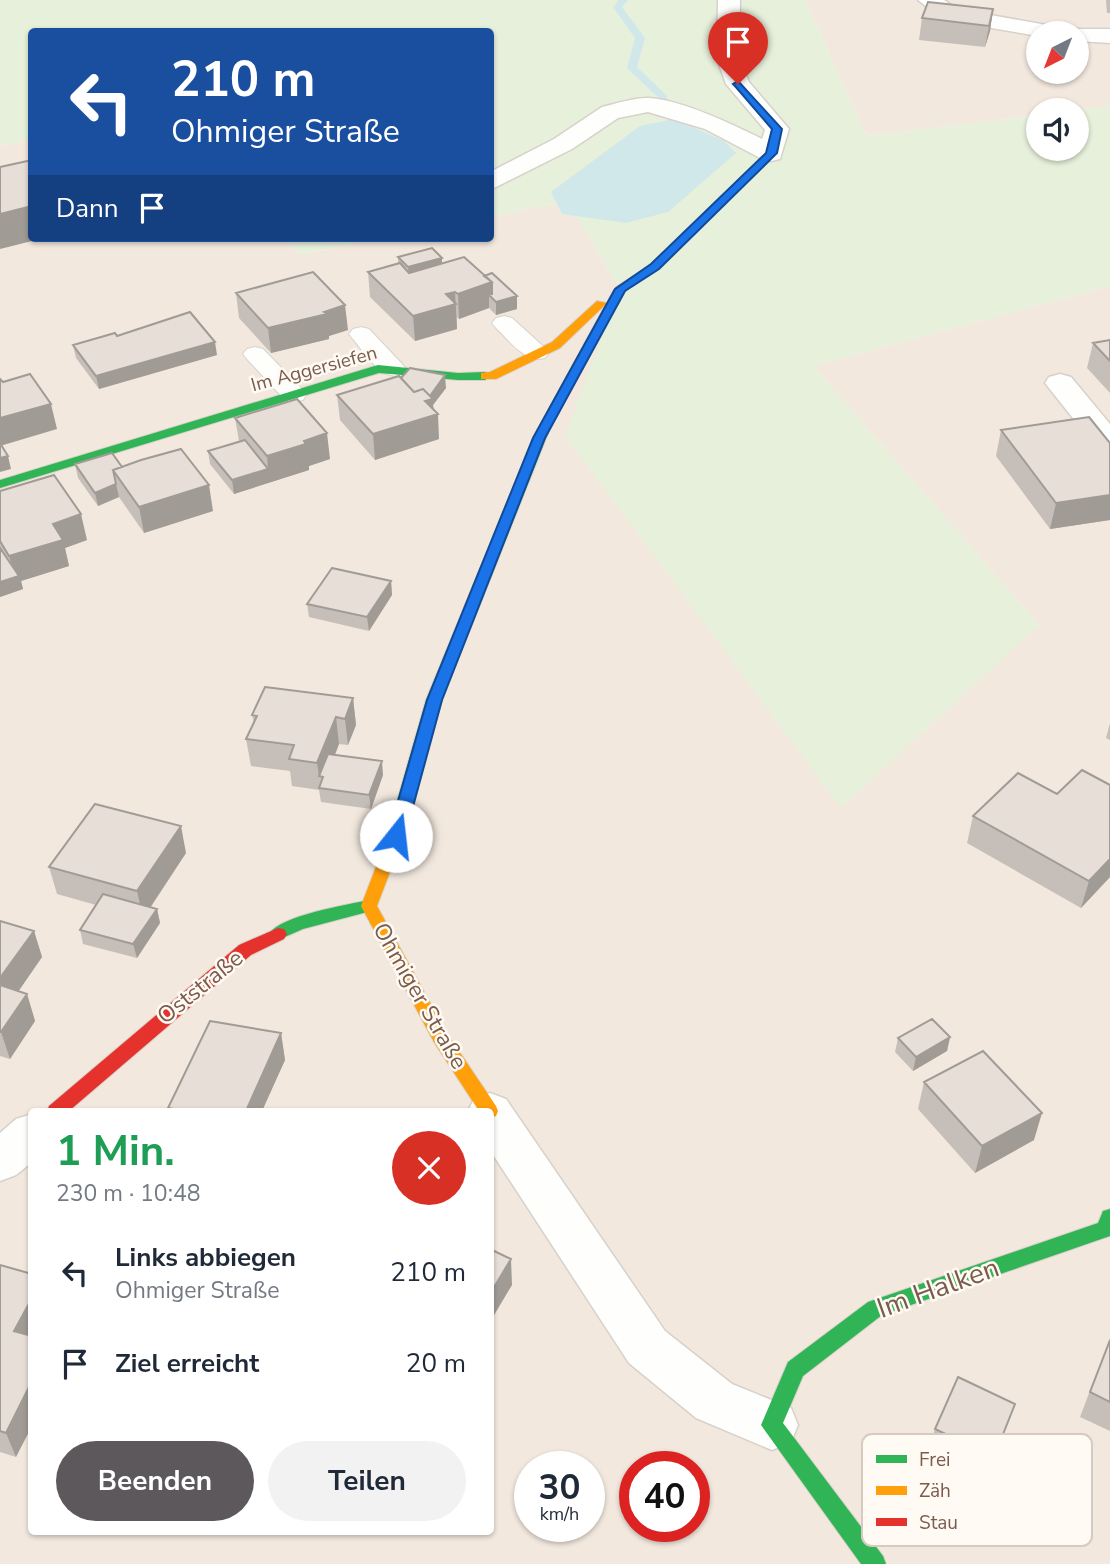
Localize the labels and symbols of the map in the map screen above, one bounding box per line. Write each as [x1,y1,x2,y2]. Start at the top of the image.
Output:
pin [708,12.0,768,84]
north arrow [1026,21,1088,84]
street label: Im Aggersiefen [248,340,380,398]
position arrow [359,799,433,873]
street label: Ohmiger Straße [365,917,475,1075]
street label: Oststraße [150,943,250,1031]
street label: Im Halken [872,1248,1004,1328]
legend [862,1434,1092,1546]
text: Frei [919,1447,950,1473]
speed limit sign: 40 [619,1451,710,1542]
text: Zäh [919,1478,951,1504]
text: Stau [919,1510,958,1536]

